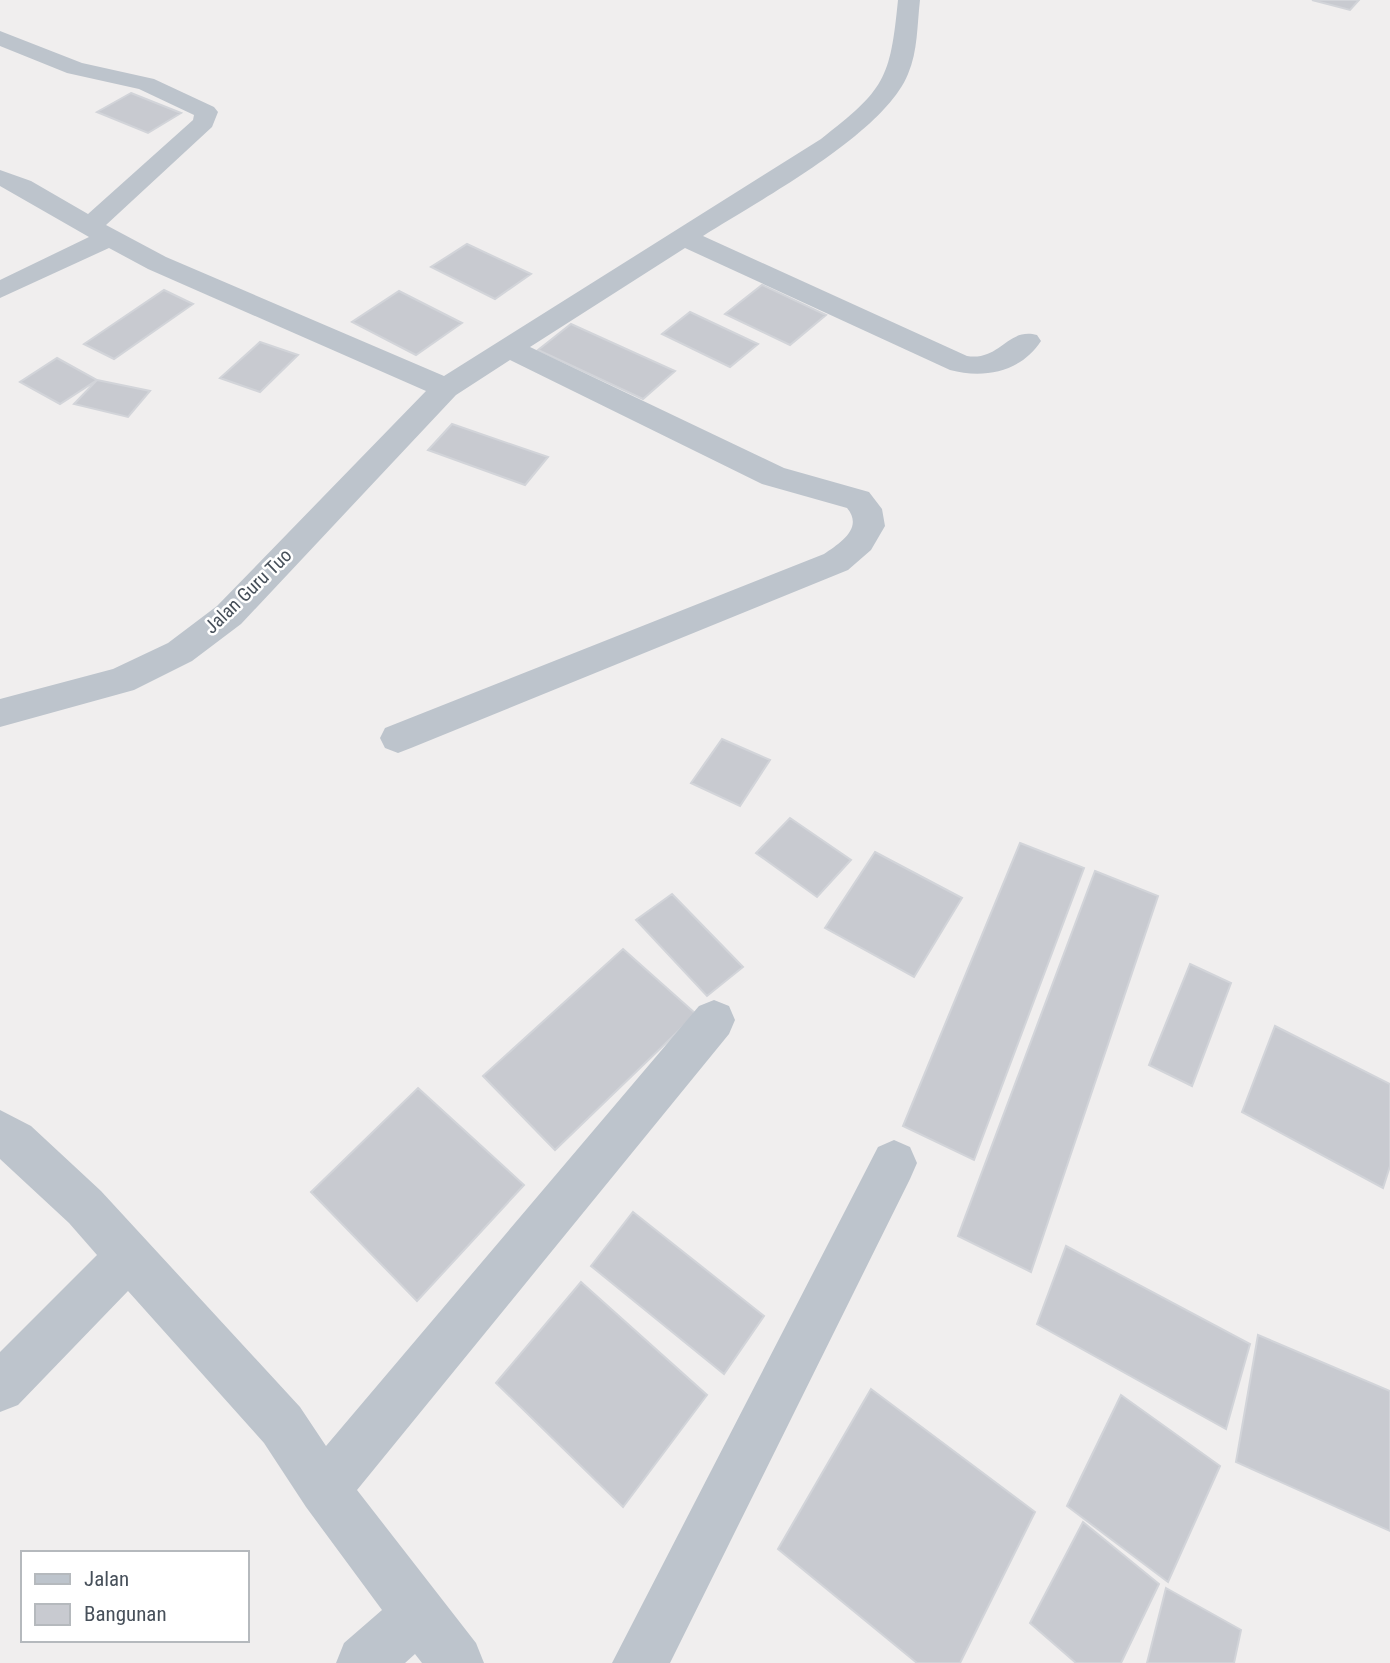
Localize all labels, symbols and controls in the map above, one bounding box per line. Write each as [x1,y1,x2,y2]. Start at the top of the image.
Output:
street label: Jalan Guru Tuo [200,544,296,638]
legend [21,1551,248,1642]
text: Jalan [84,1567,129,1591]
text: Bangunan [84,1602,167,1626]

